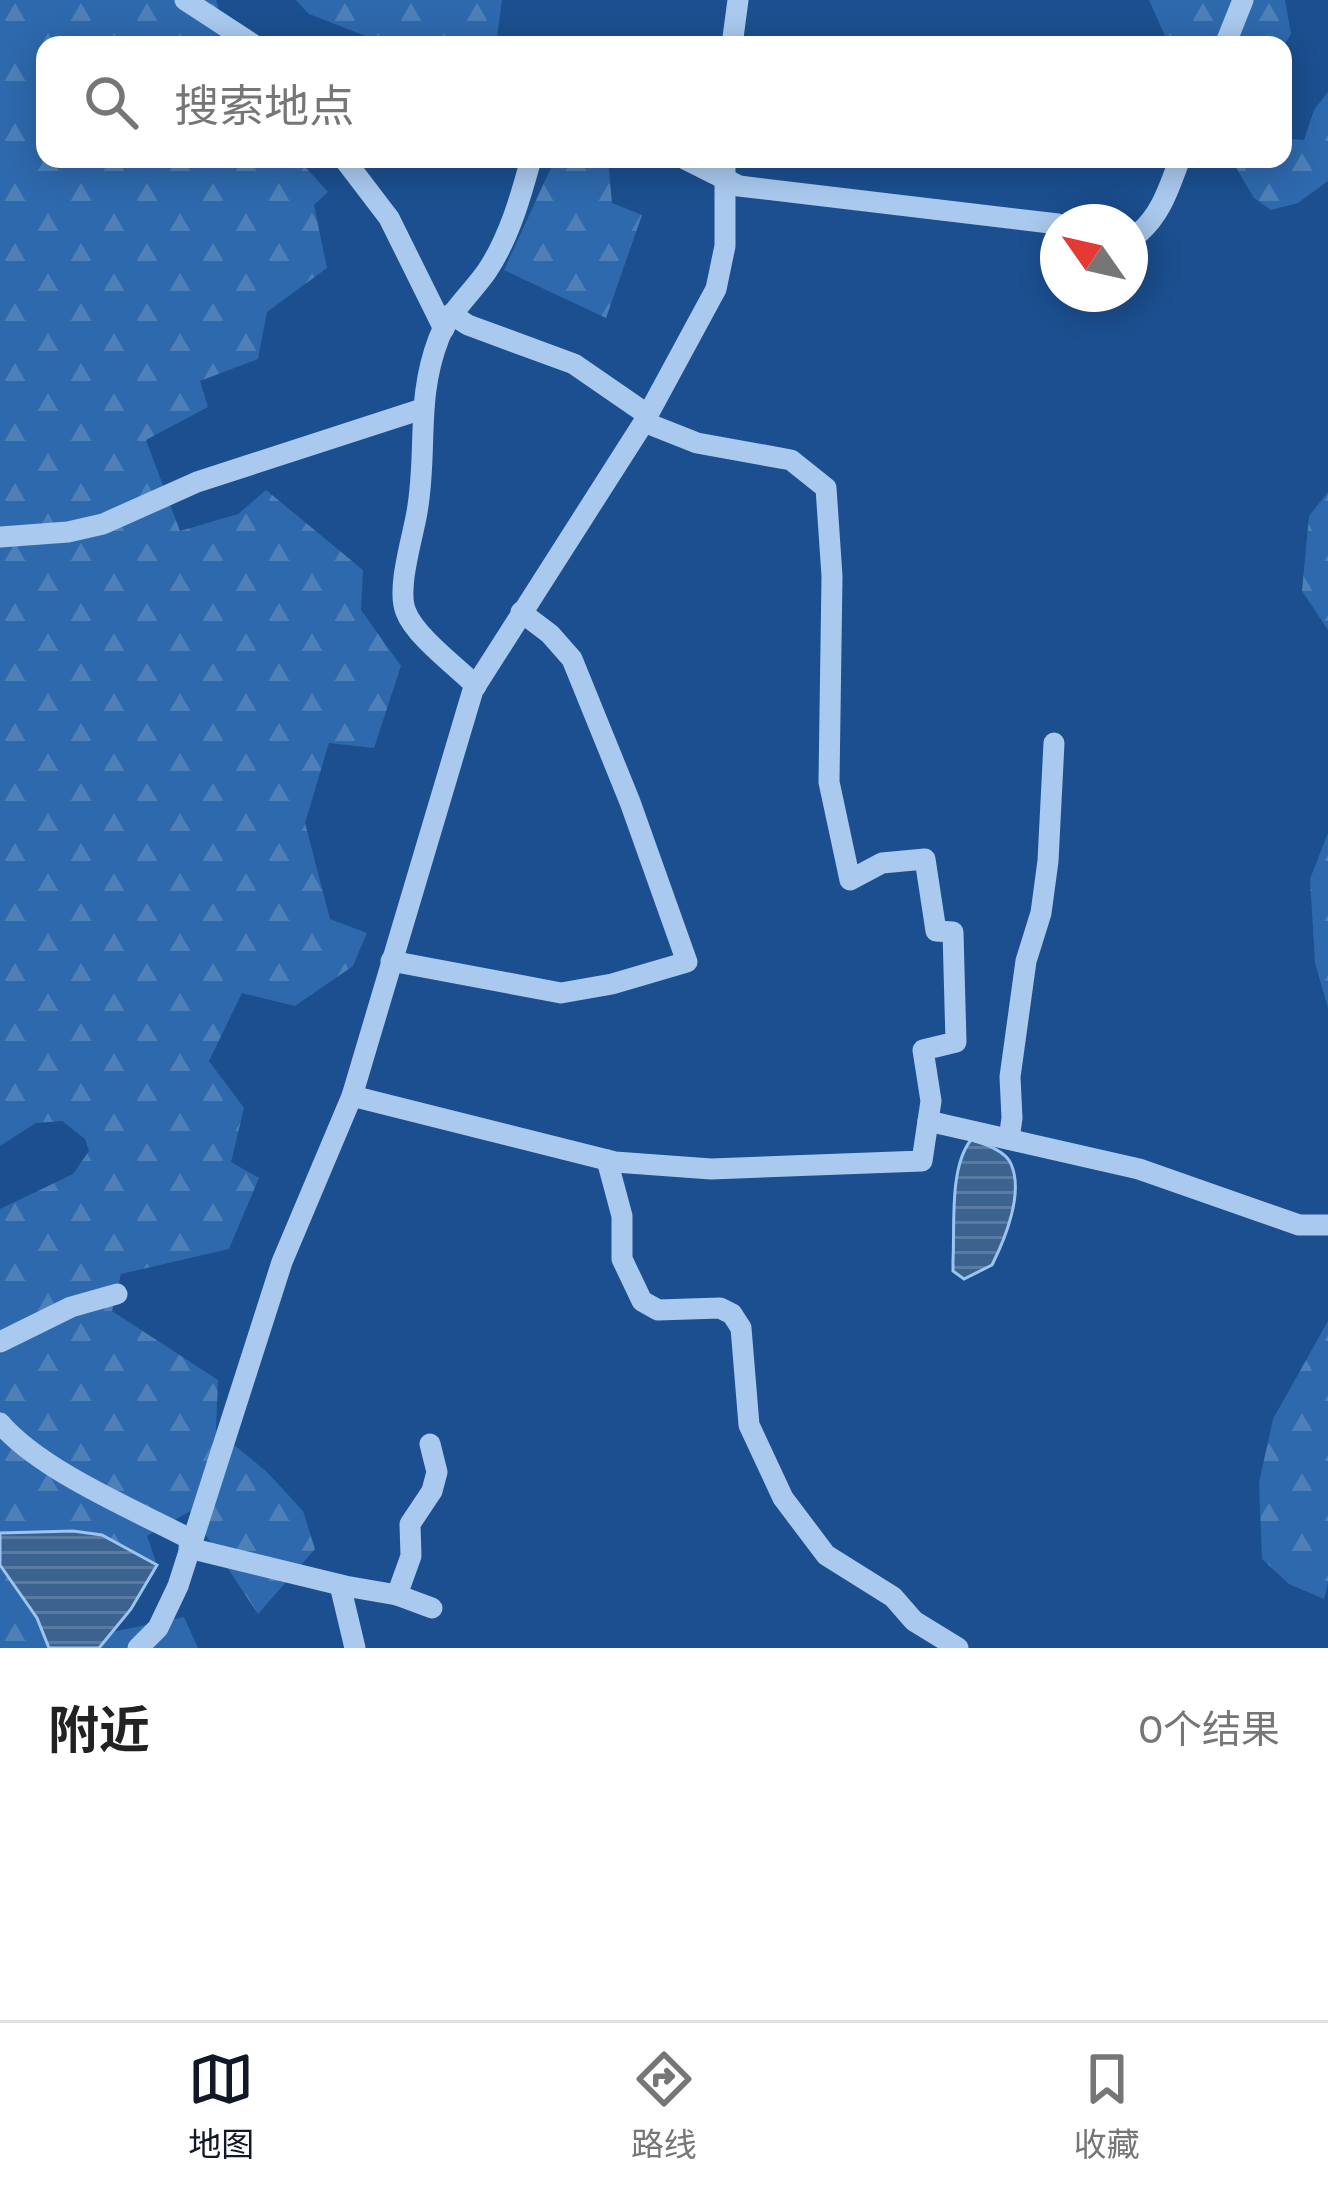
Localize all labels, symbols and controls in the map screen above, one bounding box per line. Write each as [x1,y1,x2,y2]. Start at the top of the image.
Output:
search box [36,36,1292,168]
icon: search [78,69,144,135]
text: 搜索地点 [174,81,354,135]
north arrow [1040,204,1148,312]
text: 附近 [48,1701,150,1763]
text: 0个结果 [1139,1707,1280,1754]
tab: 地图 [188,2046,254,2166]
tab: 路线 [631,2046,697,2166]
tab: 收藏 [1074,2046,1140,2166]

